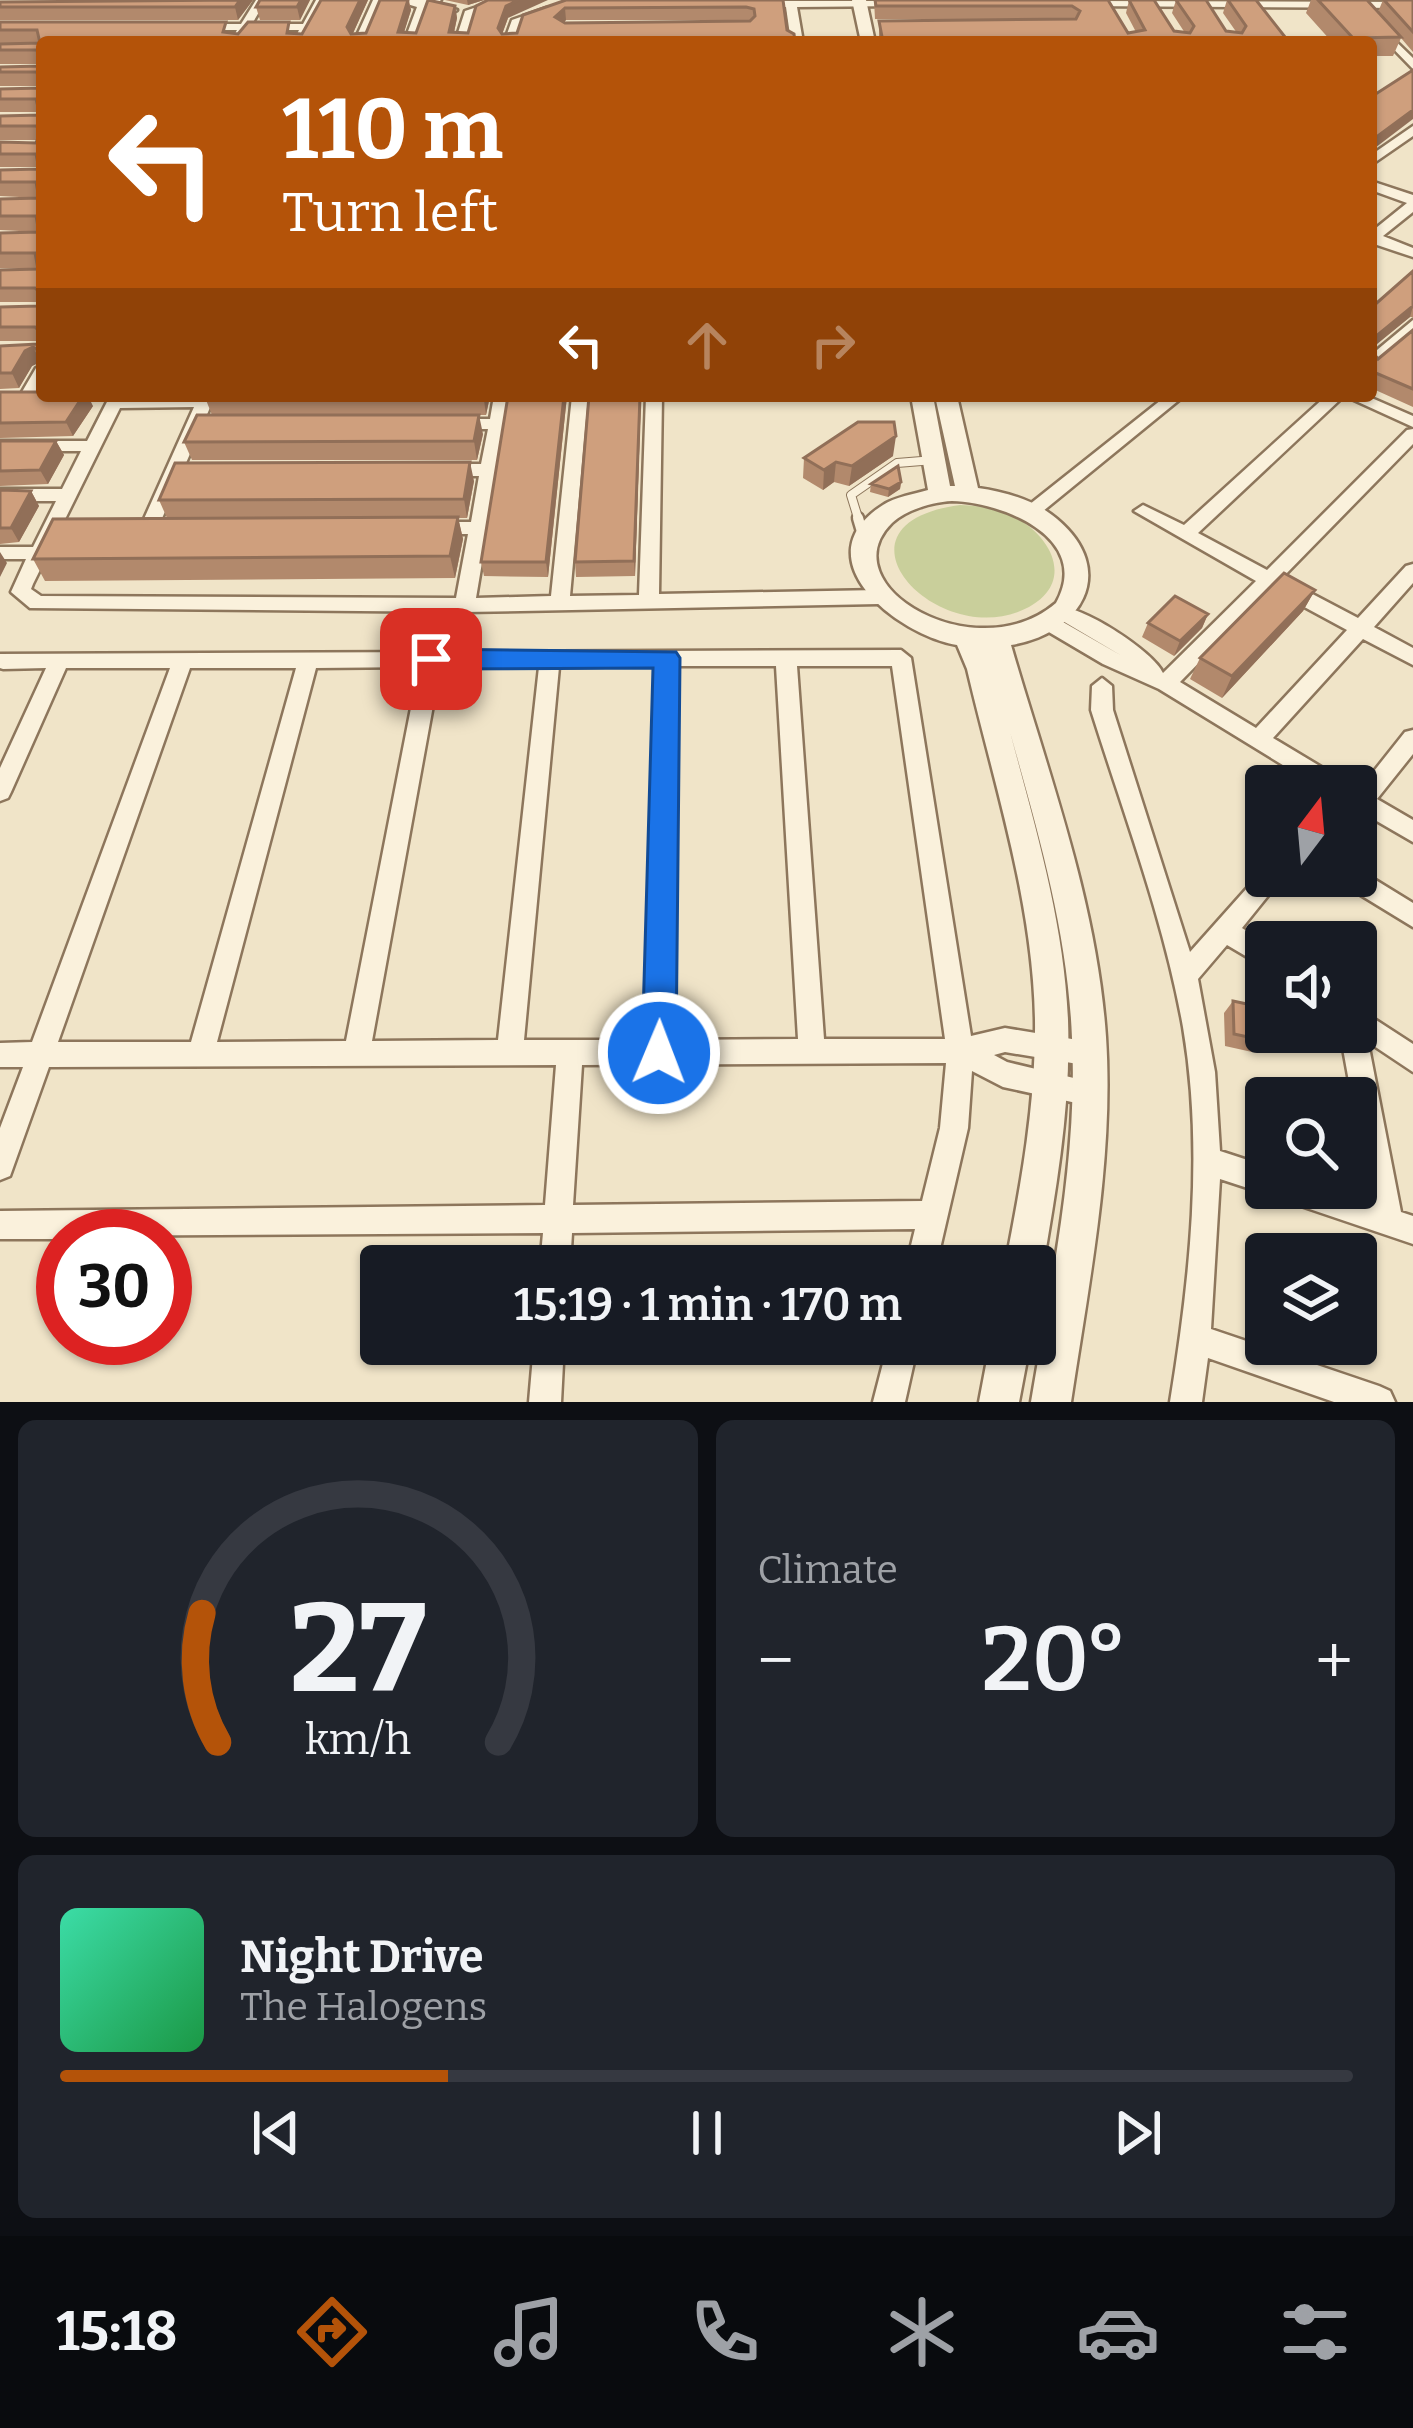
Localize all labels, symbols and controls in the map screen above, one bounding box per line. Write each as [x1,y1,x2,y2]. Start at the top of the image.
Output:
text: 110 m [282,79,503,180]
icon: left [84,84,240,240]
text: Turn left [282,181,498,245]
icon: left [548,312,614,378]
icon: ahead [674,312,740,378]
icon: right [800,312,866,378]
pin [380,608,482,710]
icon: arrive [398,626,464,692]
north arrow [1245,765,1377,897]
map controls [1245,765,1377,1365]
button: sound [1245,921,1377,1053]
position arrow [596,990,722,1116]
button: search [1245,1077,1377,1209]
speed limit sign: 30 [36,1209,192,1365]
button: layers [1245,1233,1377,1365]
text: 15:19 · 1 min · 170 m [514,1278,902,1332]
text: Climate [758,1547,898,1593]
text: 27 [289,1574,426,1724]
text: 20° [982,1606,1128,1714]
text: − [758,1621,794,1700]
text: + [1315,1621,1353,1700]
text: km/h [305,1713,411,1764]
text: Night Drive [240,1930,483,1984]
text: The Halogens [240,1984,487,2030]
icon: previous [243,2100,309,2166]
icon: pause [674,2100,740,2166]
icon: next [1105,2100,1171,2166]
icon: directions [290,2290,374,2374]
icon: music [487,2290,571,2374]
icon: phone [683,2290,767,2374]
icon: climate [880,2290,964,2374]
icon: car [1076,2290,1160,2374]
icon: filters [1273,2290,1357,2374]
text: 15:18 [56,2300,178,2364]

